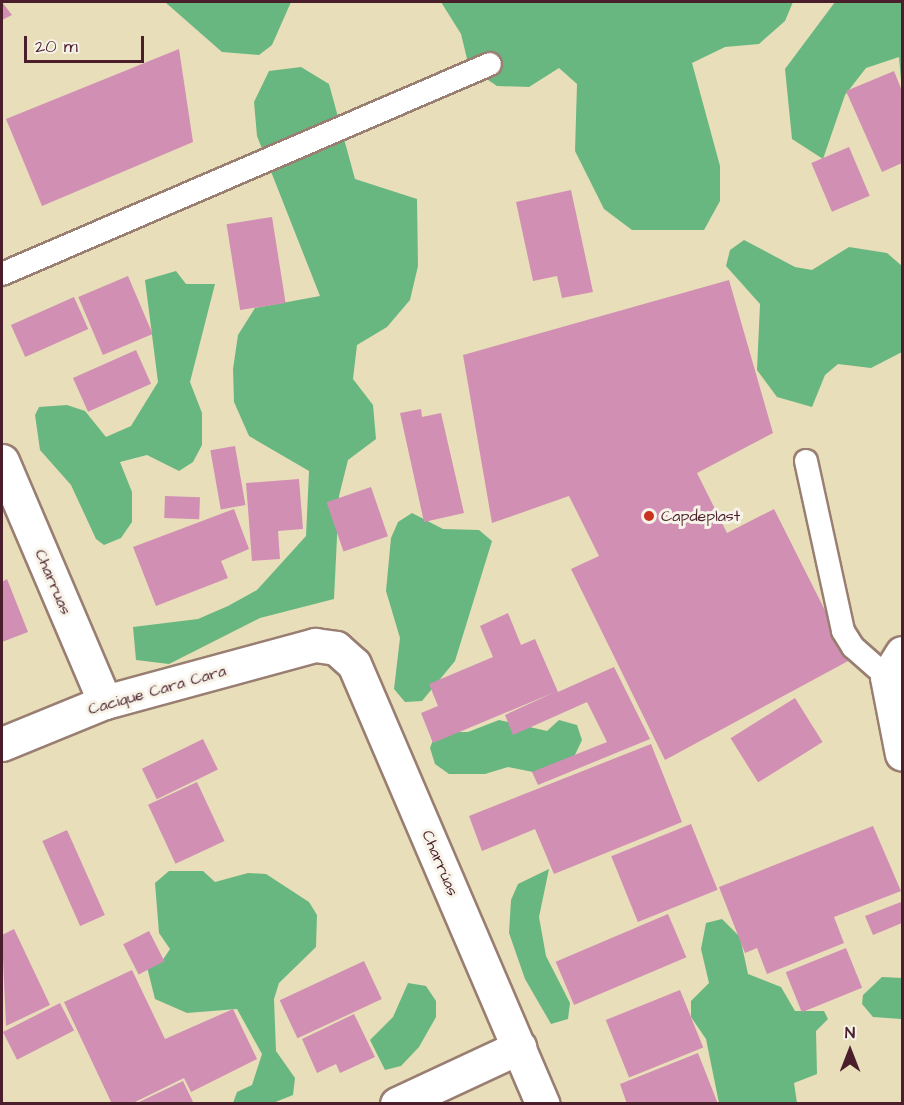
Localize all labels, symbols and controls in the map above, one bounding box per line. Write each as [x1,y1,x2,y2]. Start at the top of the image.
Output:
scale bar [27,24,147,62]
text: 20 m [35,34,78,59]
place label: Capdeplast [661,506,740,526]
marker: Capdeplast [642,509,656,523]
street label: Charruas [31,546,75,618]
street label: Cacique Cara Cara [86,661,228,719]
street label: Charrúas [418,827,462,899]
north arrow [820,1021,880,1081]
text: N [845,1022,855,1044]

